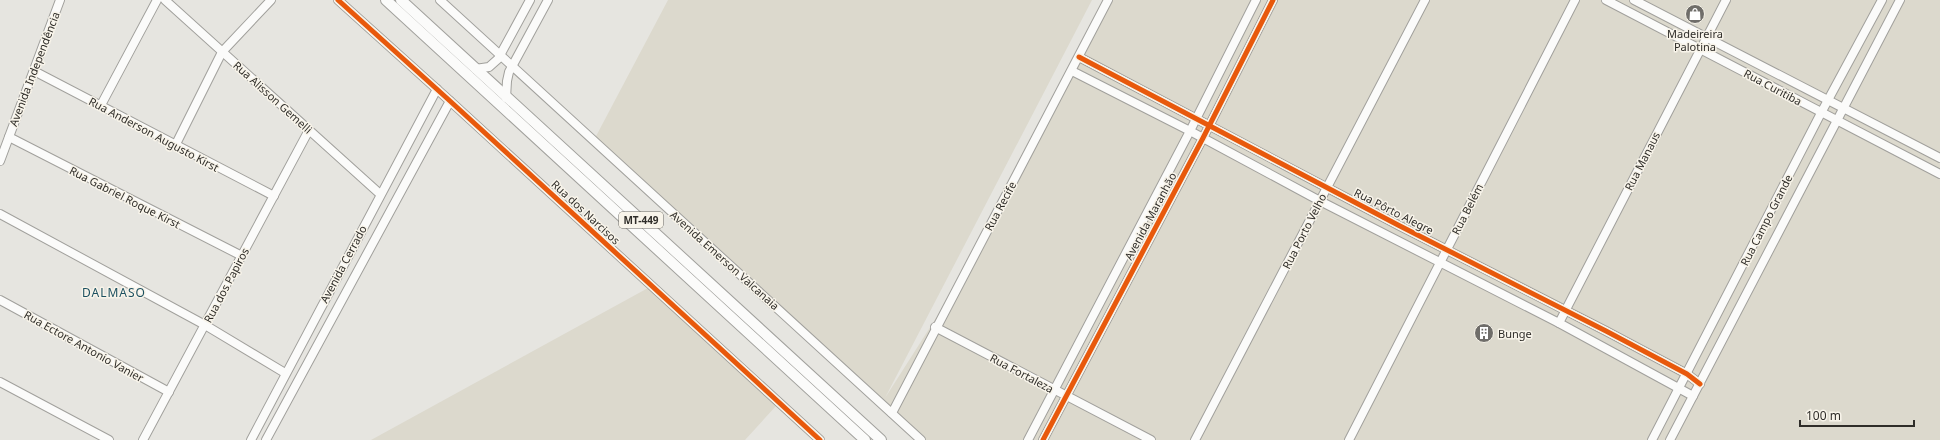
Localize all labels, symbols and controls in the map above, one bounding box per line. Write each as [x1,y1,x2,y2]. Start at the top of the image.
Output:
shop icon: Madeireira Palotina [1684,3,1706,25]
street label: Avenida Independência [5,10,63,128]
place label: Madeireira Palotina [1667,26,1723,54]
street label: Rua Alisson Gemelli [230,57,316,137]
street label: Rua Curitiba [1741,65,1805,109]
street label: Rua Anderson Augusto Kirst [86,93,222,175]
street label: Rua Manaus [1621,129,1663,193]
street label: Rua Gabriel Roque Kirst [67,163,183,231]
street label: Avenida Maranhão [1121,169,1180,262]
street label: Rua Campo Grande [1736,172,1796,268]
street label: Rua dos Narcisos [549,176,623,248]
street label: Rua Recife [981,179,1019,233]
street label: Rua Belém [1448,181,1486,237]
street label: Rua Pôrto Alegre [1352,184,1436,238]
street label: Rua Porto Velho [1279,190,1330,271]
street label: Avenida Emerson Valcanaia [667,207,783,313]
road number: MT-449 [619,212,663,228]
street label: Avenida Cerrado [316,222,370,305]
street label: Rua dos Papiros [200,245,252,325]
district label: DALMASO [82,284,146,301]
street label: Rua Ectore Antonio Vanier [21,307,147,385]
building icon: Bunge [1473,322,1495,344]
place label: Bunge [1498,326,1532,341]
street label: Rua Fortaleza [988,350,1056,396]
scale bar [1800,402,1914,428]
text: 100 m [1806,407,1841,424]

